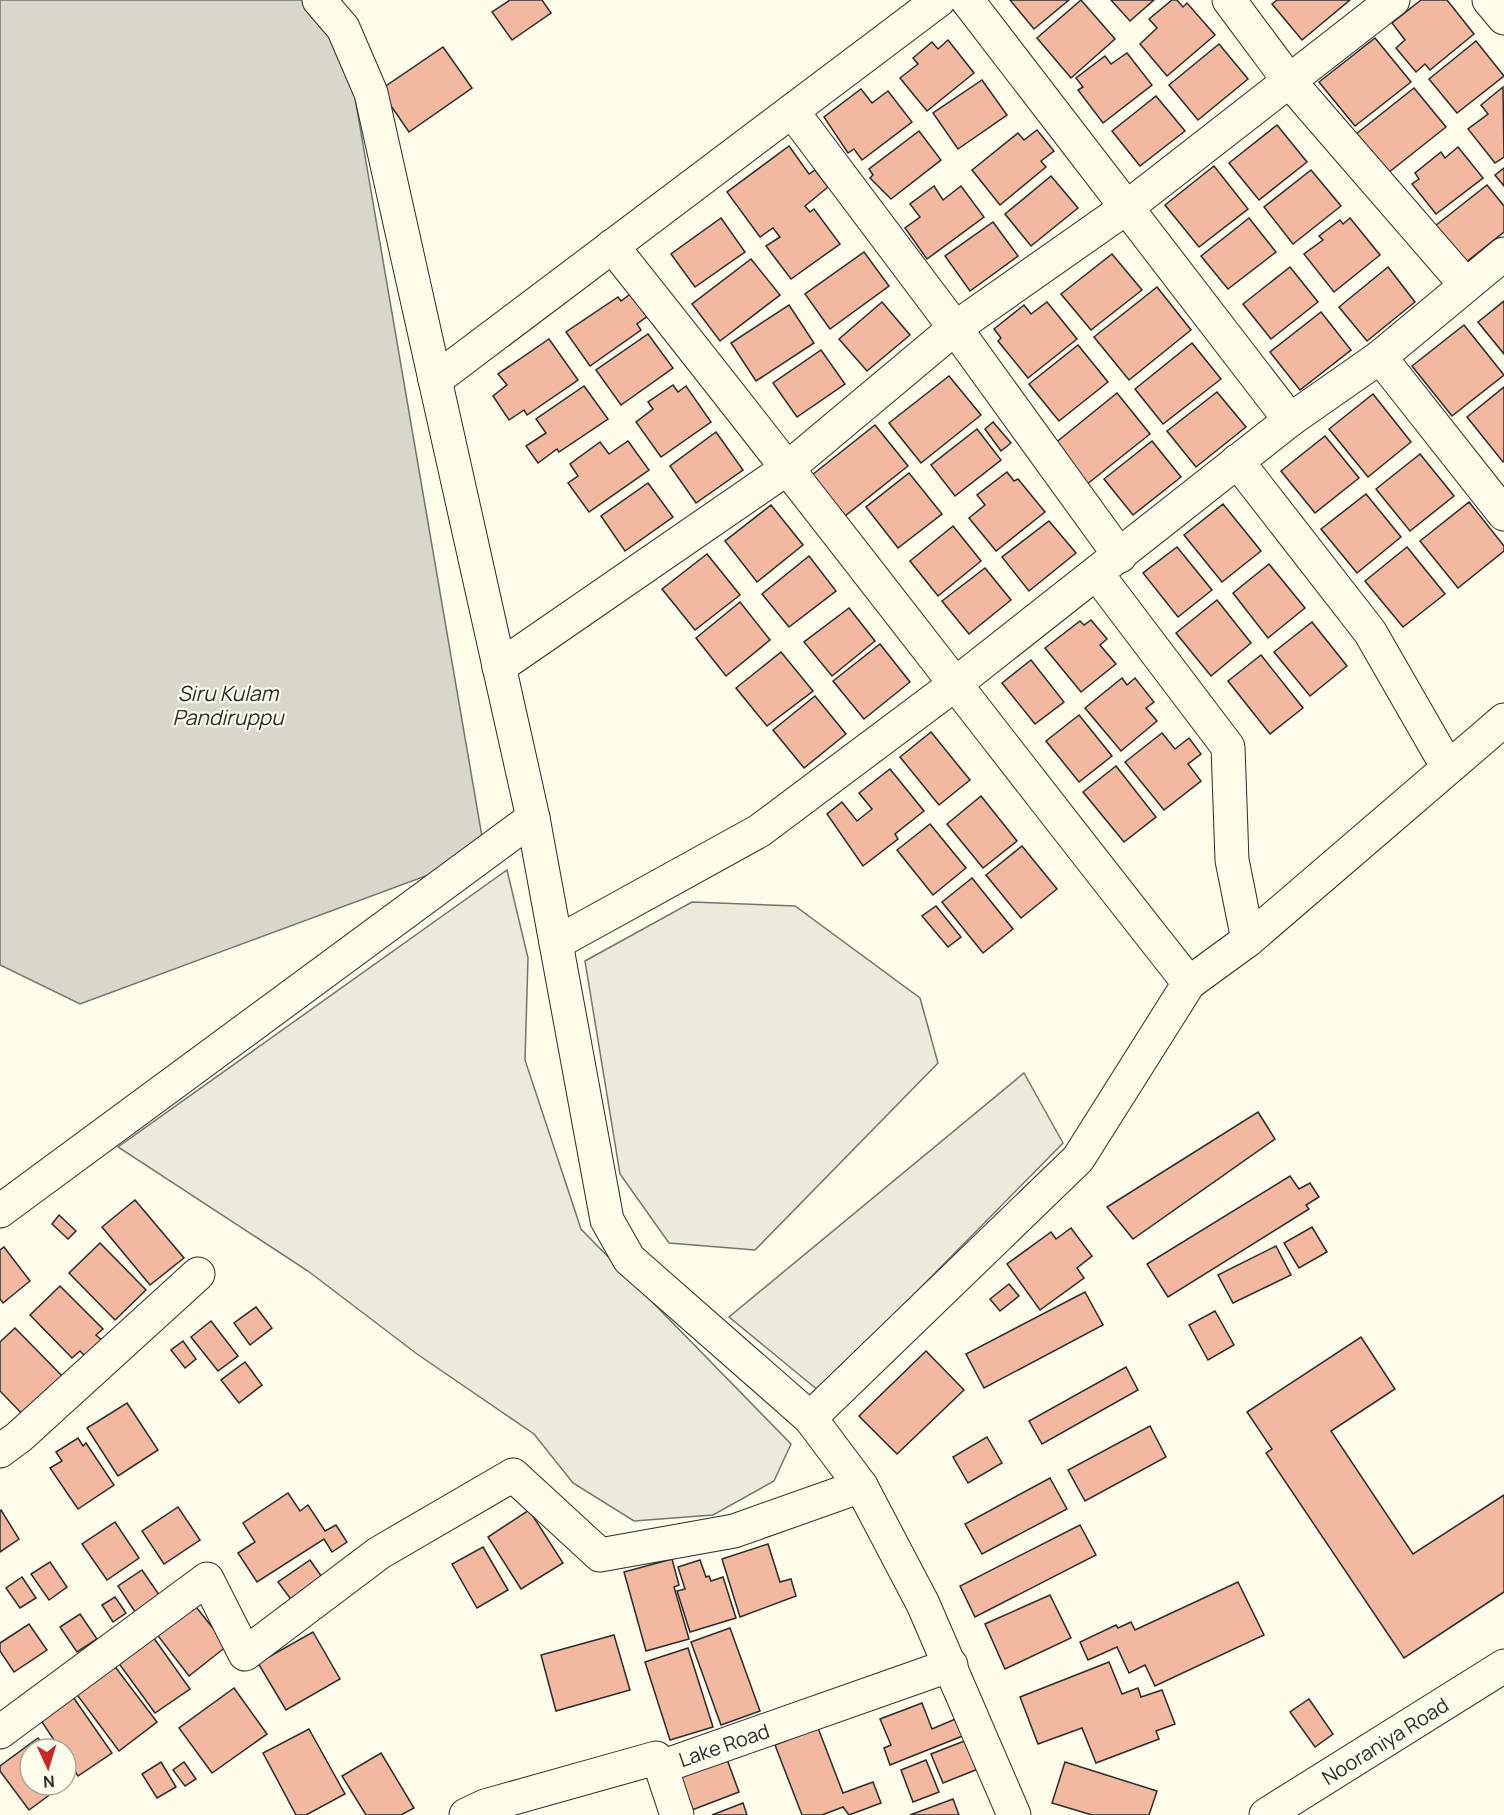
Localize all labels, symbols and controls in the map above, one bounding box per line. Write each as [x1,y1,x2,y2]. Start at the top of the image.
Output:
water label: Siru Kulam Pandiruppu [173,679,285,731]
street label: Nooraniya Road [1317,1691,1453,1791]
street label: Lake Road [675,1717,773,1773]
north arrow [18,1737,78,1797]
text: N [43,1771,56,1793]

